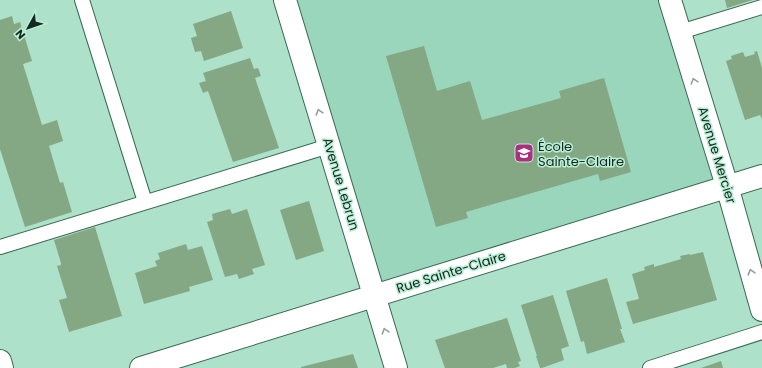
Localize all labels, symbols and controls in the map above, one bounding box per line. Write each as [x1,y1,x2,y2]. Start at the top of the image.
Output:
north arrow [8,8,48,48]
text: N [12,26,29,43]
one-way arrow [690,77,699,84]
street label: Avenue Mercier [693,104,741,206]
one-way arrow [315,109,324,116]
street label: Avenue Lebrun [318,135,364,233]
place label: École Sainte-Claire [538,137,624,171]
school or university icon: École Sainte-Claire [513,142,535,164]
street label: Rue Sainte-Claire [394,246,508,298]
one-way arrow [747,269,756,276]
one-way arrow [381,327,390,334]

